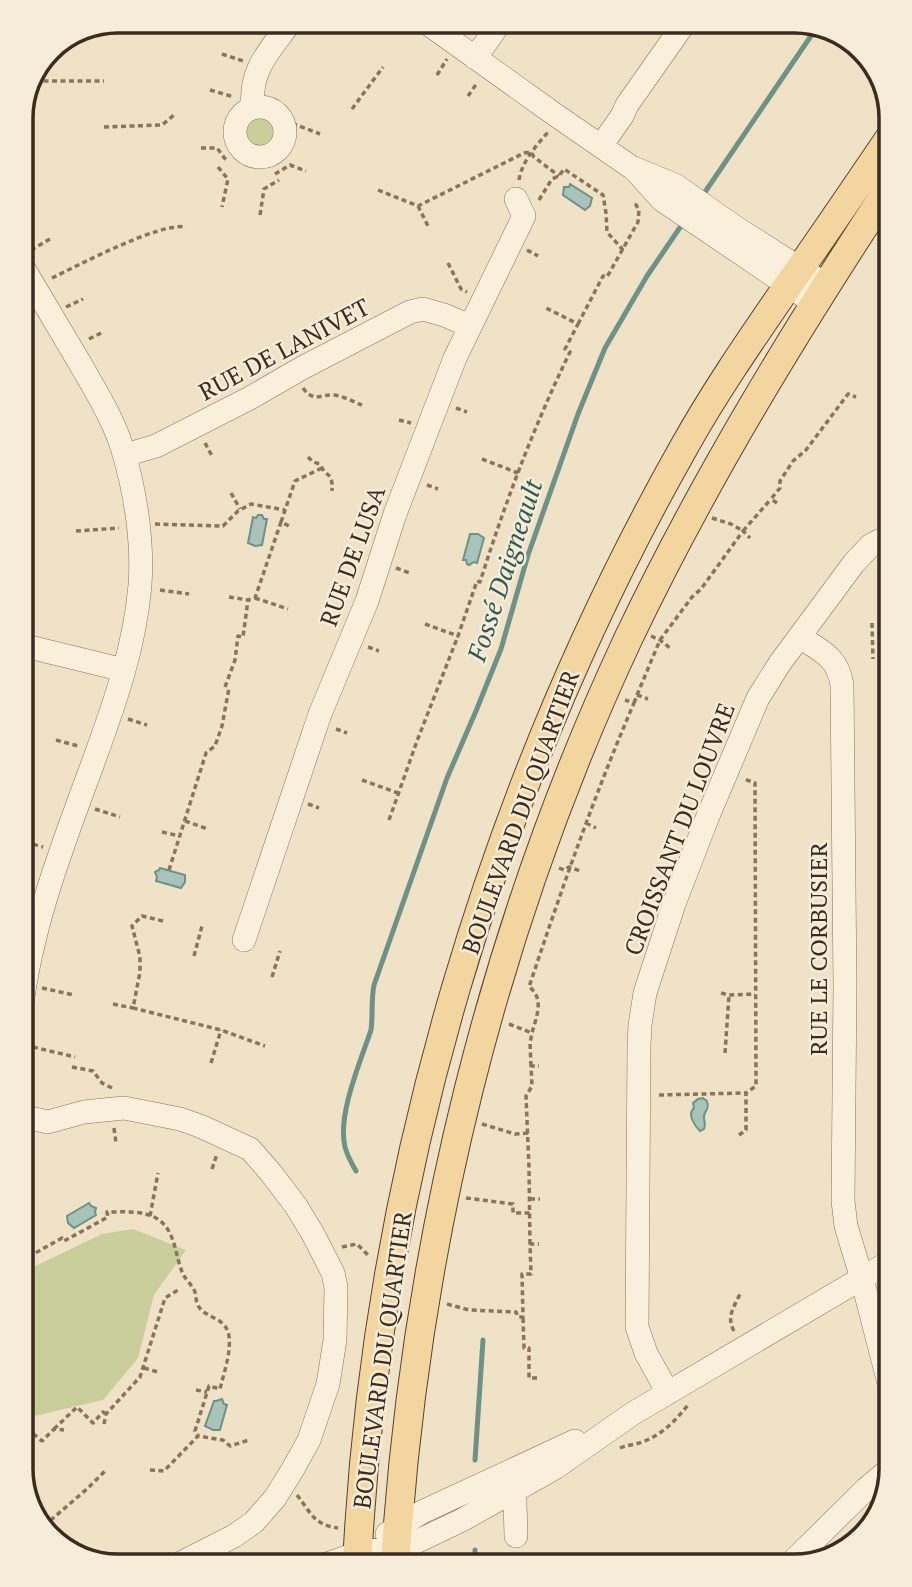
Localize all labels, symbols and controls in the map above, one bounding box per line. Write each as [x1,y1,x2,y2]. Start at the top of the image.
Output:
street label: RUE DE LANIVET [193,290,375,407]
water label: Fossé Daigneault [458,474,550,666]
street label: RUE DE LUSA [312,481,392,630]
street label: BOULEVARD DU QUARTIER [454,665,587,958]
street label: CROISSANT DU LOUVRE [616,698,742,960]
street label: RUE LE CORBUSIER [802,842,834,1056]
street label: BOULEVARD DU QUARTIER [345,1208,419,1511]

